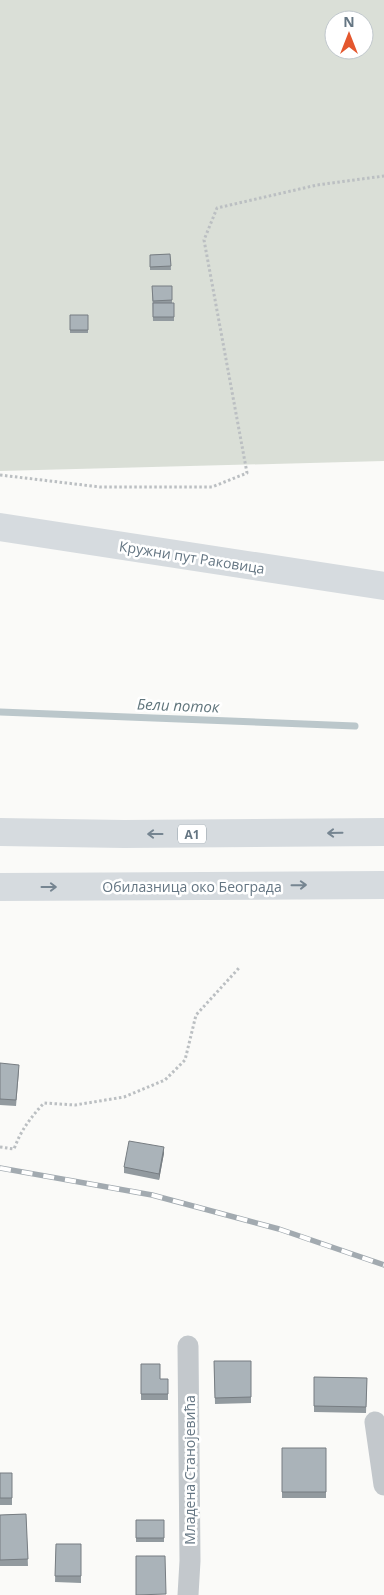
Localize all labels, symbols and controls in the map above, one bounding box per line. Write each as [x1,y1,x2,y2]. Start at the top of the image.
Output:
north arrow [324,10,374,60]
text: N [343,12,355,31]
street label: Кружни пут Раковица [118,536,266,578]
water label: Бели поток [136,694,220,716]
road number: A1 [178,824,206,844]
one-way arrow [328,828,344,838]
one-way arrow [148,829,164,839]
street label: Обилазница око Београда [102,877,282,896]
one-way arrow [290,880,306,890]
one-way arrow [40,882,56,892]
street label: Младена Станојевића [180,1395,199,1545]

